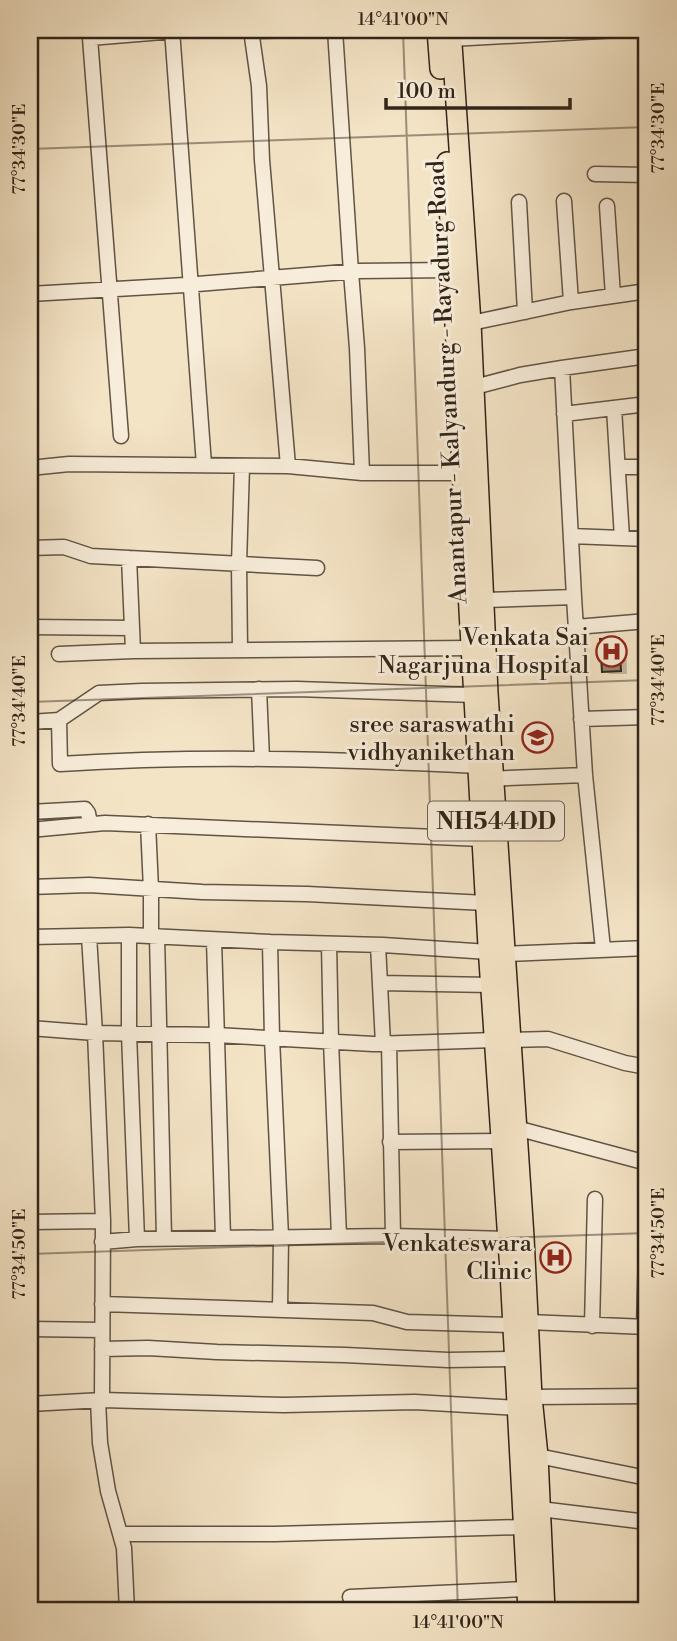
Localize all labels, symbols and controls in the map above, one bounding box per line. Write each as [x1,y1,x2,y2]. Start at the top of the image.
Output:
text: 14°41'00"N [357,8,449,31]
scale bar [386,66,570,110]
text: 100 m [397,79,456,105]
text: 77°34'30"E [647,82,670,174]
text: 77°34'30"E [8,103,31,195]
street label: Anantapur - Kalyandurg - Rayadurg Road [421,159,475,605]
place label: Venkata Sai Nagarjuna Hospital [378,623,589,681]
hospital icon: Venkata Sai Nagarjuna Hospital [595,634,629,668]
text: 77°34'40"E [647,634,670,726]
text: 77°34'40"E [8,655,31,747]
place label: sree saraswathi vidhyanikethan [346,710,515,768]
school or university icon: sree saraswathi vidhyanikethan [521,721,555,755]
road number: NH544DD [428,802,564,841]
text: 77°34'50"E [647,1187,670,1279]
text: 77°34'50"E [8,1208,31,1300]
place label: Venkateswara Clinic [381,1229,533,1287]
hospital icon: Venkateswara Clinic [538,1240,572,1274]
text: 14°41'00"N [412,1611,504,1634]

